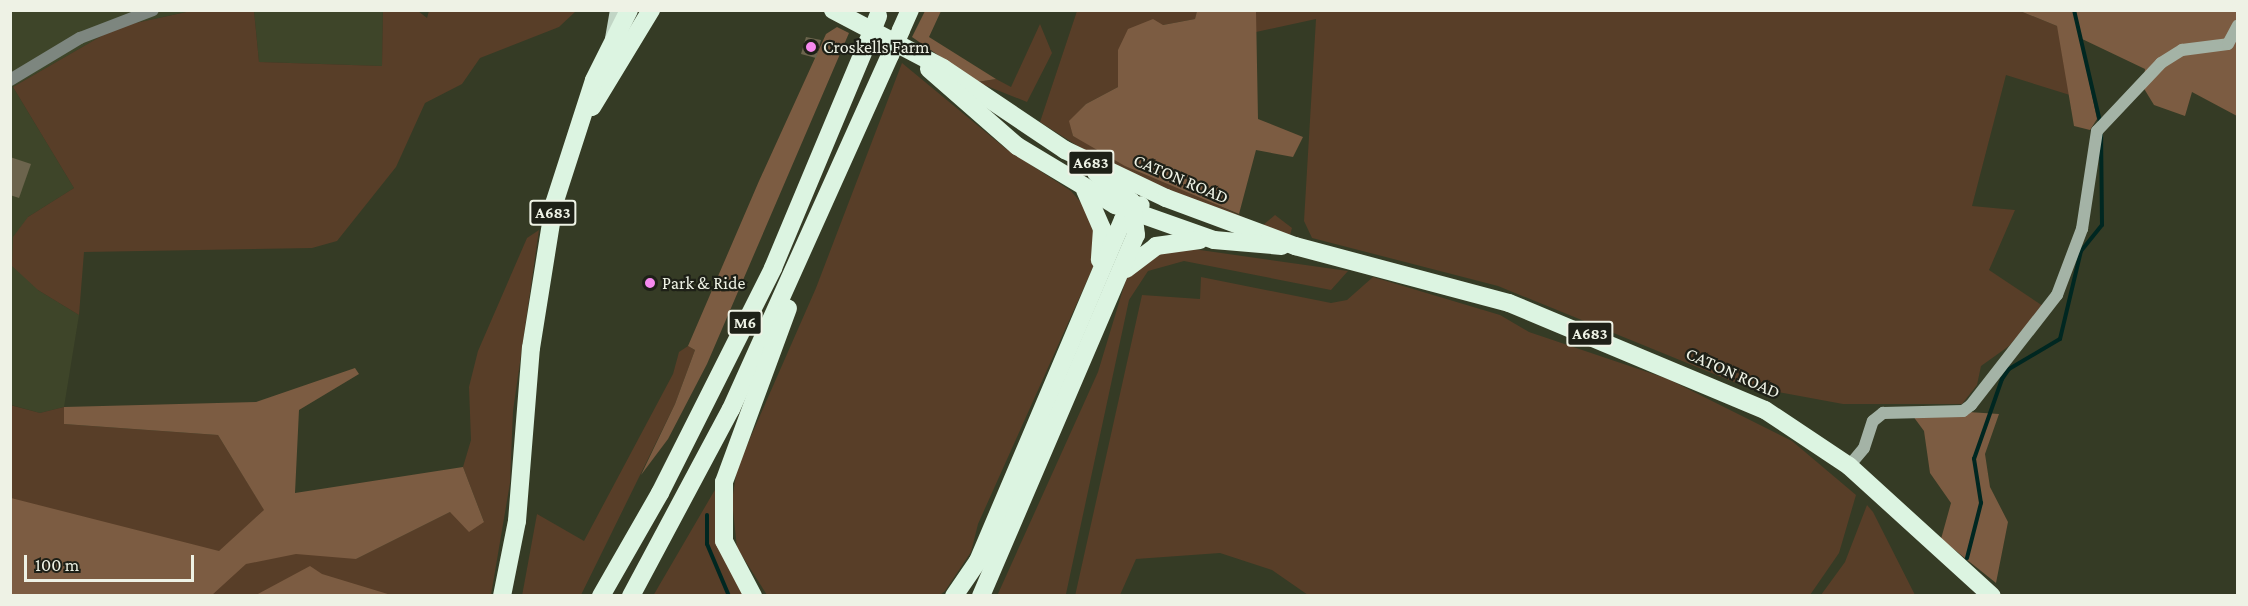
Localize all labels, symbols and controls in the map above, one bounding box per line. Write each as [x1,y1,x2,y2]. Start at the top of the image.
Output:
place label: Croskells Farm [823,36,930,58]
marker: Croskells Farm [804,40,818,54]
street label: CATON ROAD [1130,149,1232,209]
road number: A683 [1067,150,1115,176]
road number: A683 [529,200,577,226]
place label: Park & Ride [662,272,745,294]
marker: Park & Ride [643,276,657,290]
road number: M6 [727,310,763,336]
road number: A683 [1566,321,1614,347]
street label: CATON ROAD [1683,343,1783,403]
scale bar [27,543,196,581]
text: 100 m [35,555,79,575]

